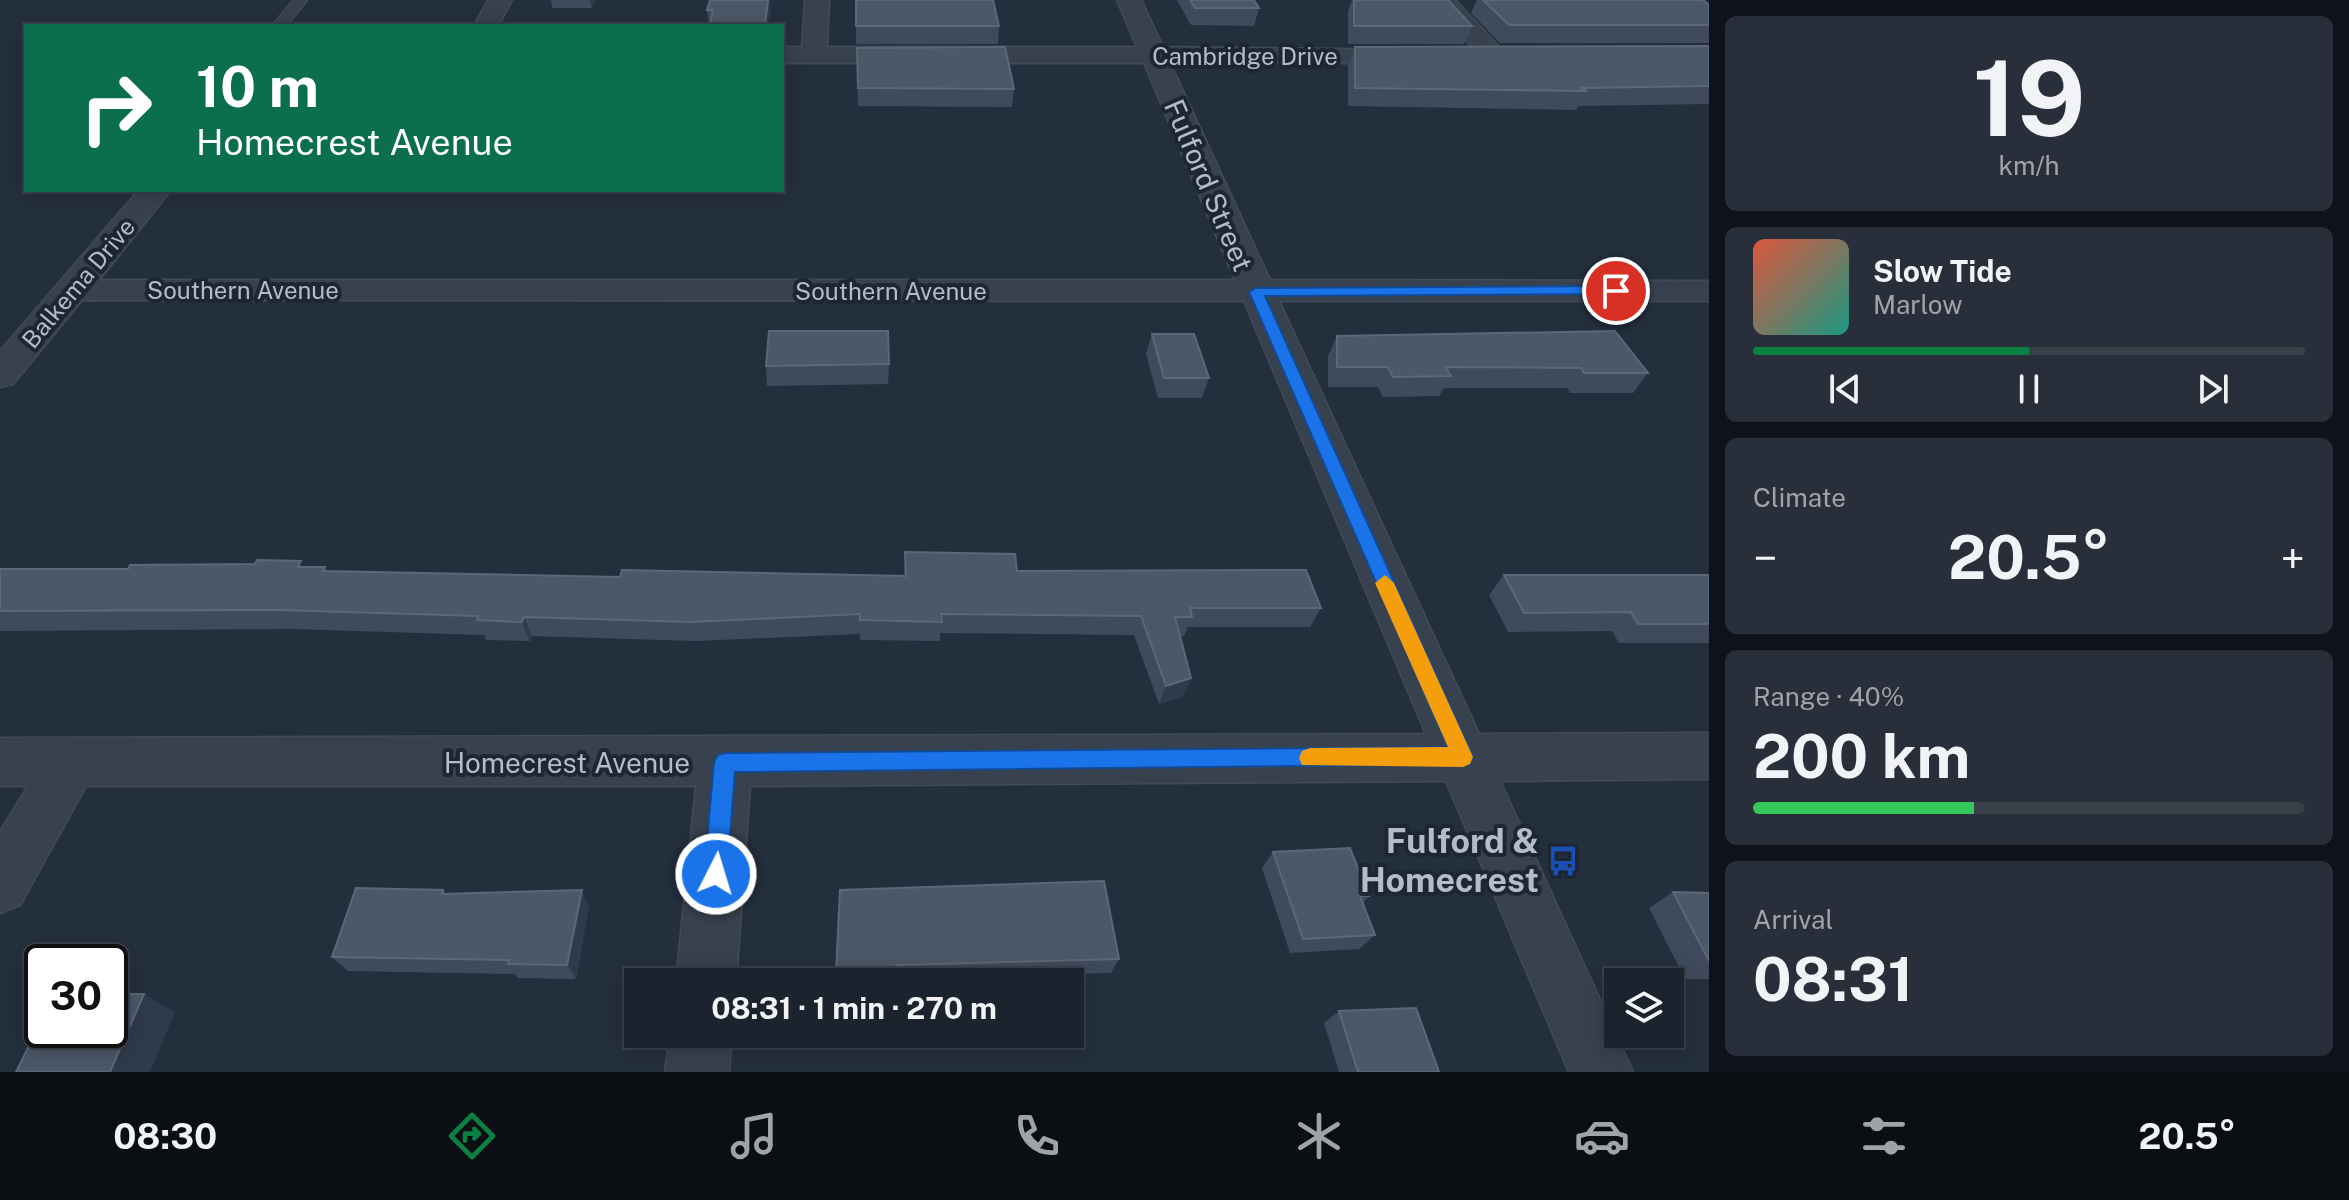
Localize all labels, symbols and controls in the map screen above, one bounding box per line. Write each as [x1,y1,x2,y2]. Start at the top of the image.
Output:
text: 19 [1972,37,2086,159]
street label: Cambridge Drive [1152,42,1338,70]
text: 10 m [196,54,319,120]
icon: right [64,56,168,160]
street label: Fulford Street [1158,94,1260,276]
text: Homecrest Avenue [196,121,513,163]
text: km/h [1998,150,2060,181]
street label: Balkema Drive [16,213,140,353]
text: Slow Tide [1873,253,2012,289]
pin [1582,257,1650,325]
icon: arrive [1594,269,1638,313]
street label: Southern Avenue [147,276,339,304]
street label: Southern Avenue [795,277,987,305]
text: Marlow [1873,289,1963,320]
icon: previous [1823,367,1867,411]
icon: pause [2007,367,2051,411]
icon: next [2191,367,2235,411]
text: Climate [1753,482,1846,513]
text: 20.5° [1948,522,2110,593]
text: − [1753,532,1777,584]
text: + [2281,532,2305,584]
text: Range · 40% [1753,681,1904,712]
text: 200 km [1753,721,1970,792]
street label: Homecrest Avenue [444,746,690,779]
place label: Fulford & Homecrest [1360,821,1539,900]
position arrow [674,832,758,916]
bus stop icon: Fulford & Homecrest [1546,844,1580,878]
text: Arrival [1753,904,1833,935]
speed limit sign: 30 [24,944,128,1048]
text: 08:31 [1753,944,1914,1015]
map controls [1604,968,1684,1048]
button: layers [1604,968,1684,1048]
text: 08:31 · 1 min · 270 m [711,990,997,1026]
icon: directions [444,1108,500,1164]
icon: music [726,1108,782,1164]
icon: phone [1009,1108,1065,1164]
icon: climate [1291,1108,1347,1164]
icon: car [1574,1108,1630,1164]
icon: filters [1856,1108,1912,1164]
text: 08:30 [113,1115,217,1157]
text: 20.5° [2139,1115,2236,1157]

